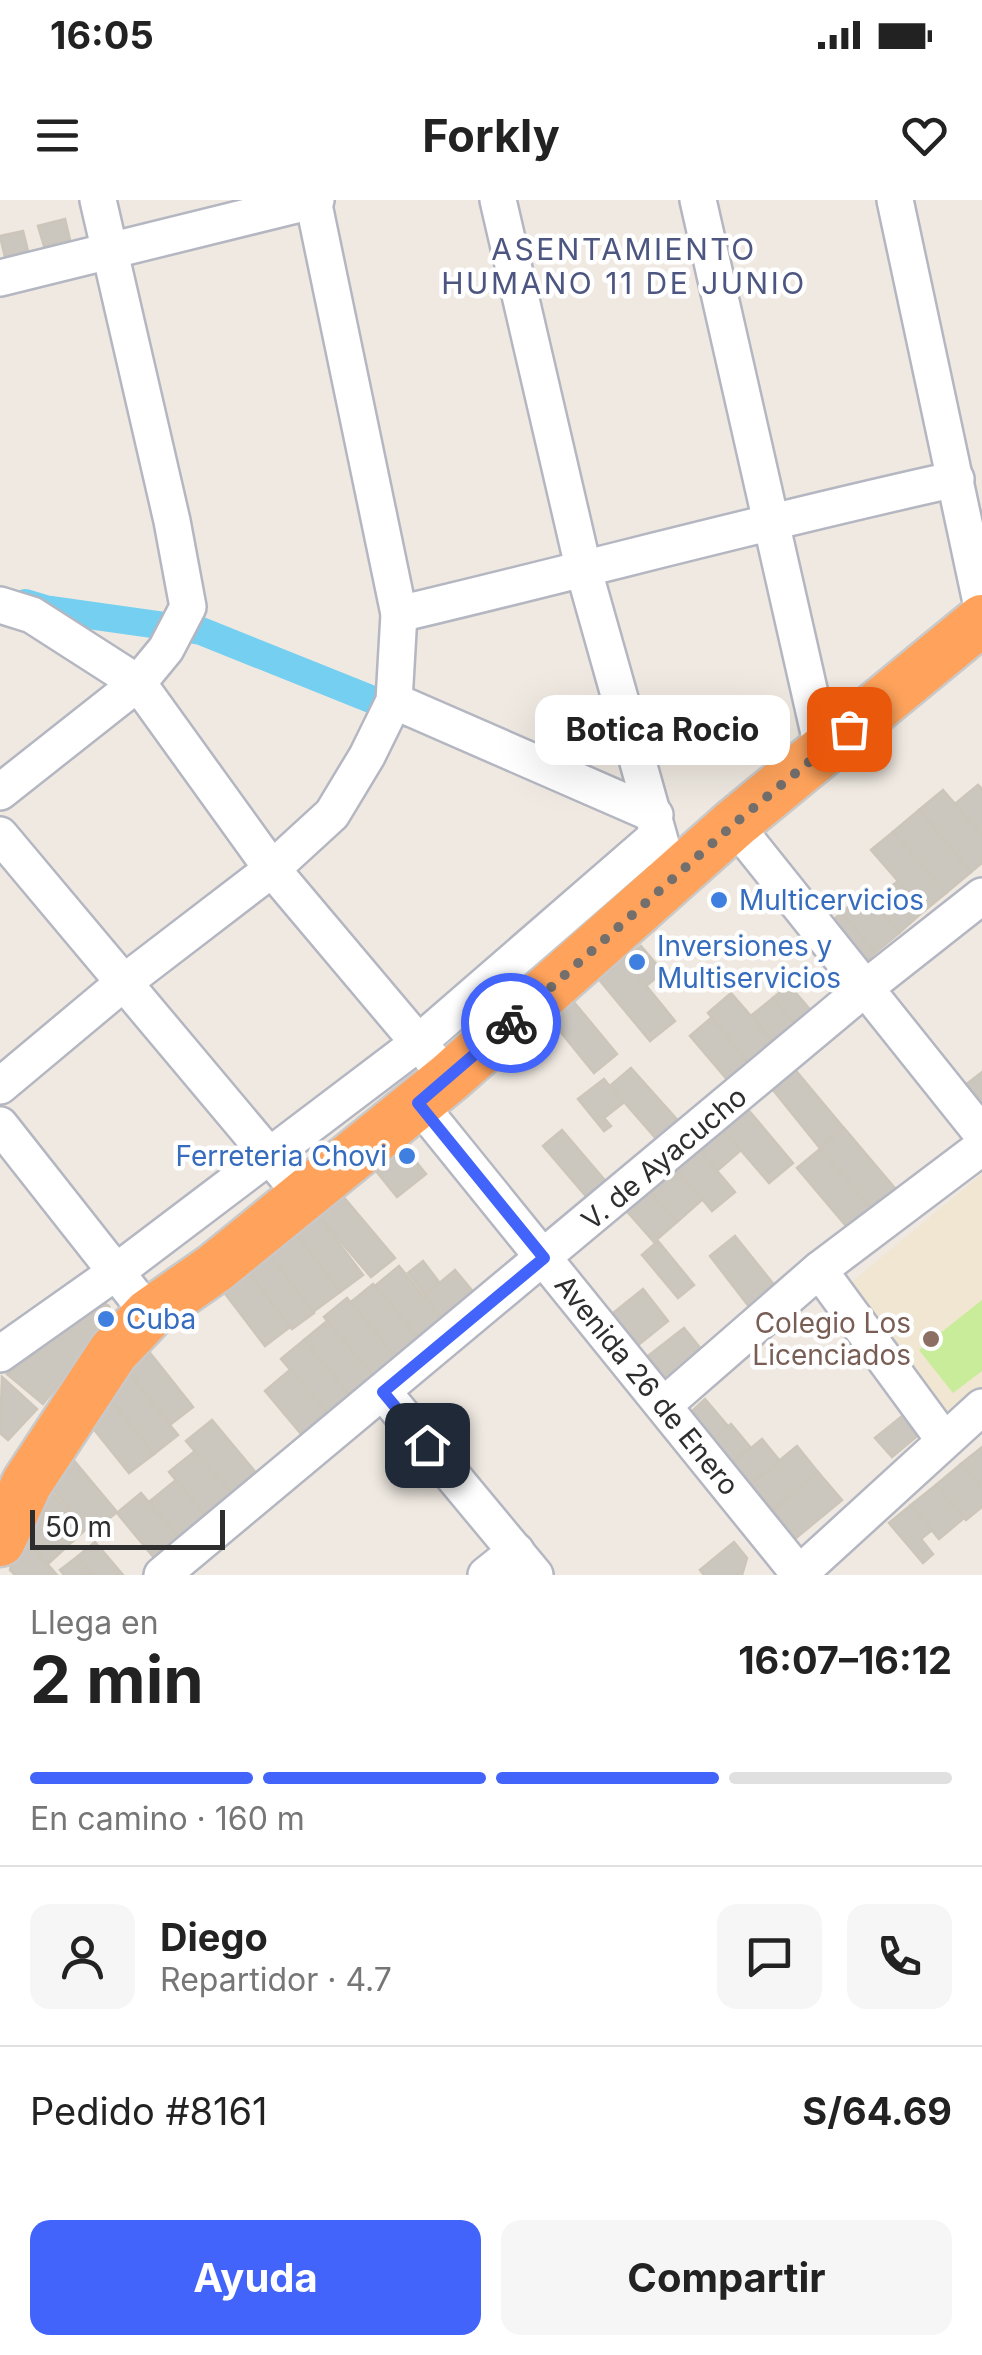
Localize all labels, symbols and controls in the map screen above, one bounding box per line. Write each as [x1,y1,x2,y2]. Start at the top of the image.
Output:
text: 16:05 [50,12,154,58]
icon: menu [30,108,85,163]
text: Forkly [422,108,560,163]
icon: heart [897,108,952,163]
district label: ASENTAMIENTO HUMANO 11 DE JUNIO [441,231,807,301]
pin [807,687,892,772]
callout: Botica Rocio [534,694,789,764]
icon: bag [822,702,877,757]
text: Botica Rocio [566,710,759,749]
place label: Multicervicios [739,883,924,917]
marker: Multicervicios [708,889,730,911]
place label: Inversiones y Multiservicios [657,929,841,995]
marker: Inversiones y Multiservicios [626,951,648,973]
courier [461,973,561,1073]
icon: bike [484,996,539,1051]
street label: V. de Ayacucho [575,1079,753,1237]
place label: Ferreteria Chovi [176,1139,387,1173]
marker: Ferreteria Chovi [396,1145,418,1167]
street label: Avenida 26 de Enero [548,1268,746,1502]
place label: Cuba [126,1302,196,1336]
place label: Colegio Los Licenciados [752,1306,911,1372]
marker: Cuba [95,1308,117,1330]
marker: Colegio Los Licenciados [920,1328,942,1350]
pin [385,1403,470,1488]
icon: home [400,1418,455,1473]
scale bar [30,1505,225,1550]
text: 50 m [45,1510,112,1544]
text: Llega en [30,1603,159,1642]
text: 16:07–16:12 [738,1637,952,1683]
text: 2 min [30,1640,204,1719]
text: En camino · 160 m [30,1799,305,1838]
button: person [30,1904,135,2009]
button: chat [717,1904,822,2009]
button: phone [847,1904,952,2009]
text: Diego [160,1914,268,1960]
text: Repartidor · 4.7 [160,1960,392,1999]
text: Pedido #8161 [30,2088,267,2134]
text: S/64.69 [802,2088,952,2134]
button: Ayuda [30,2220,481,2335]
button: Compartir [501,2220,952,2335]

